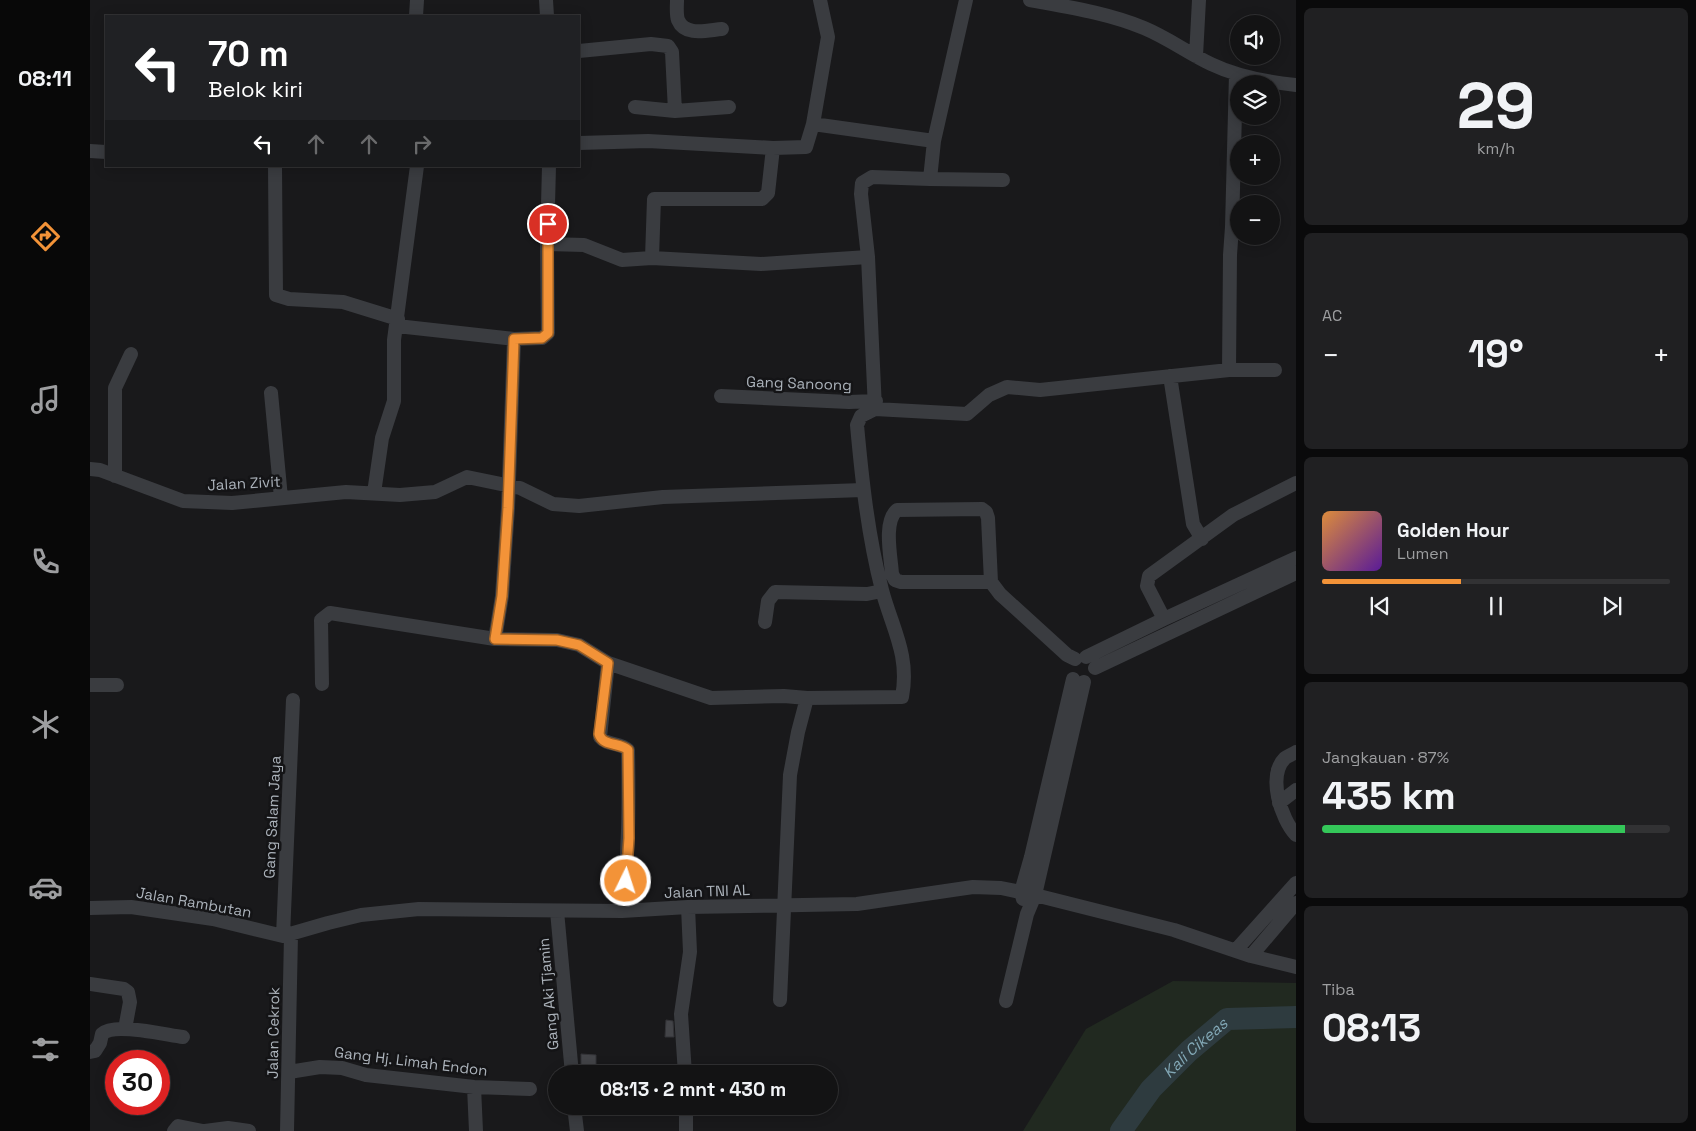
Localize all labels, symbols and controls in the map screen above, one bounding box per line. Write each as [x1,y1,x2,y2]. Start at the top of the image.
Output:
map controls [1230,15,1280,245]
button: sound [1230,15,1280,65]
text: 70 m [208,32,289,76]
icon: left [125,35,190,100]
text: 08:11 [18,64,72,92]
text: 29 [1457,64,1535,147]
text: Belok kiri [208,75,303,103]
button: layers [1230,75,1280,125]
icon: left [249,130,277,158]
icon: ahead [302,130,330,158]
icon: ahead [355,130,383,158]
icon: right [408,130,436,158]
button: + [1230,135,1280,185]
text: km/h [1477,138,1515,159]
button: − [1230,195,1280,245]
pin [527,203,569,245]
icon: arrive [534,210,562,238]
icon: directions [28,219,63,254]
text: AC [1322,305,1342,326]
text: 19° [1468,330,1524,378]
text: − [1322,337,1339,373]
text: + [1653,337,1670,373]
street label: Gang Sanoong [746,372,852,394]
icon: music [28,382,63,417]
street label: Jalan Zivit [207,472,281,494]
text: Golden Hour [1397,518,1509,543]
text: Lumen [1397,543,1449,564]
icon: phone [28,544,63,579]
icon: previous [1366,592,1394,620]
icon: pause [1482,592,1510,620]
icon: next [1598,592,1626,620]
icon: climate [28,707,63,742]
text: Jangkauan · 87% [1322,747,1449,768]
street label: Gang Salam Jaya [259,755,285,879]
text: 435 km [1322,772,1456,820]
position arrow [599,854,651,906]
icon: car [28,870,63,905]
street label: Jalan TNI AL [664,880,750,902]
street label: Jalan Rambutan [135,882,253,922]
street label: Gang Aki Tjamin [534,937,562,1051]
text: Tiba [1322,979,1355,1000]
street label: Jalan Cekrok [263,987,283,1079]
text: 08:13 [1322,1004,1421,1052]
water label: Kali Cikeas [1158,1012,1232,1082]
icon: filters [28,1032,63,1067]
street label: Gang Hj. Limah Endon [333,1042,489,1080]
speed limit sign: 30 [105,1050,170,1115]
text: 08:13 · 2 mnt · 430 m [600,1077,786,1102]

